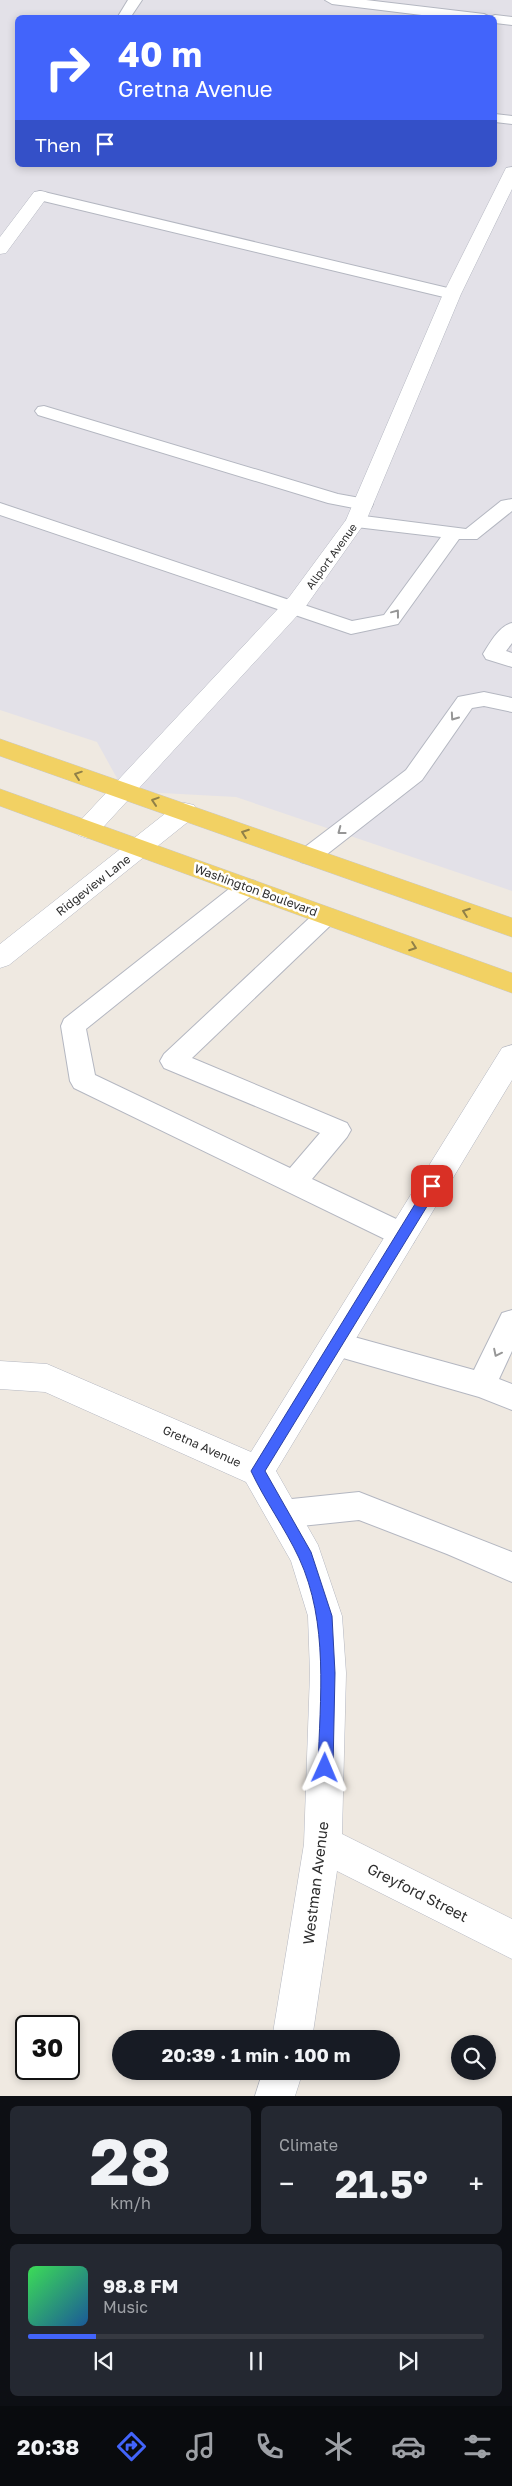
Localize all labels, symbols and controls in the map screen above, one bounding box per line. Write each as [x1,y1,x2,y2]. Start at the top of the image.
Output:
text: 40 m [118,33,202,75]
icon: right [35,35,100,100]
text: Gretna Avenue [118,75,273,102]
icon: arrive [91,130,119,158]
text: Then [35,133,81,156]
street label: Allport Avenue [303,521,359,591]
one-way arrow [390,609,399,619]
one-way arrow [451,711,460,721]
one-way arrow [74,771,83,781]
one-way arrow [151,797,159,807]
one-way arrow [337,825,347,834]
one-way arrow [241,829,250,839]
street label: Ridgeview Lane [53,851,133,919]
street label: Washington Boulevard [192,861,320,919]
one-way arrow [462,908,471,918]
one-way arrow [408,941,417,951]
pin [411,1165,453,1207]
icon: arrive [418,1172,446,1200]
one-way arrow [493,1348,503,1357]
street label: Gretna Avenue [160,1422,244,1470]
position arrow [298,1741,350,1793]
street label: Westman Avenue [299,1820,332,1946]
street label: Greyford Street [365,1859,471,1925]
speed limit sign: 30 [15,2015,80,2080]
map controls [451,2035,496,2080]
button: search [451,2035,496,2080]
text: 20:39 · 1 min · 100 m [162,2043,350,2066]
text: 28 [90,2121,171,2199]
text: Climate [279,2135,338,2155]
text: 21.5° [335,2161,428,2206]
text: − [279,2167,294,2200]
text: + [469,2167,484,2200]
text: km/h [110,2193,151,2213]
text: 98.8 FM [103,2274,178,2297]
text: Music [103,2297,148,2317]
icon: previous [90,2347,118,2375]
icon: pause [242,2347,270,2375]
icon: next [394,2347,422,2375]
icon: directions [114,2429,149,2464]
icon: music [183,2429,218,2464]
icon: phone [252,2429,287,2464]
icon: climate [321,2429,356,2464]
icon: car [391,2429,426,2464]
icon: filters [460,2429,495,2464]
text: 20:38 [17,2433,79,2460]

